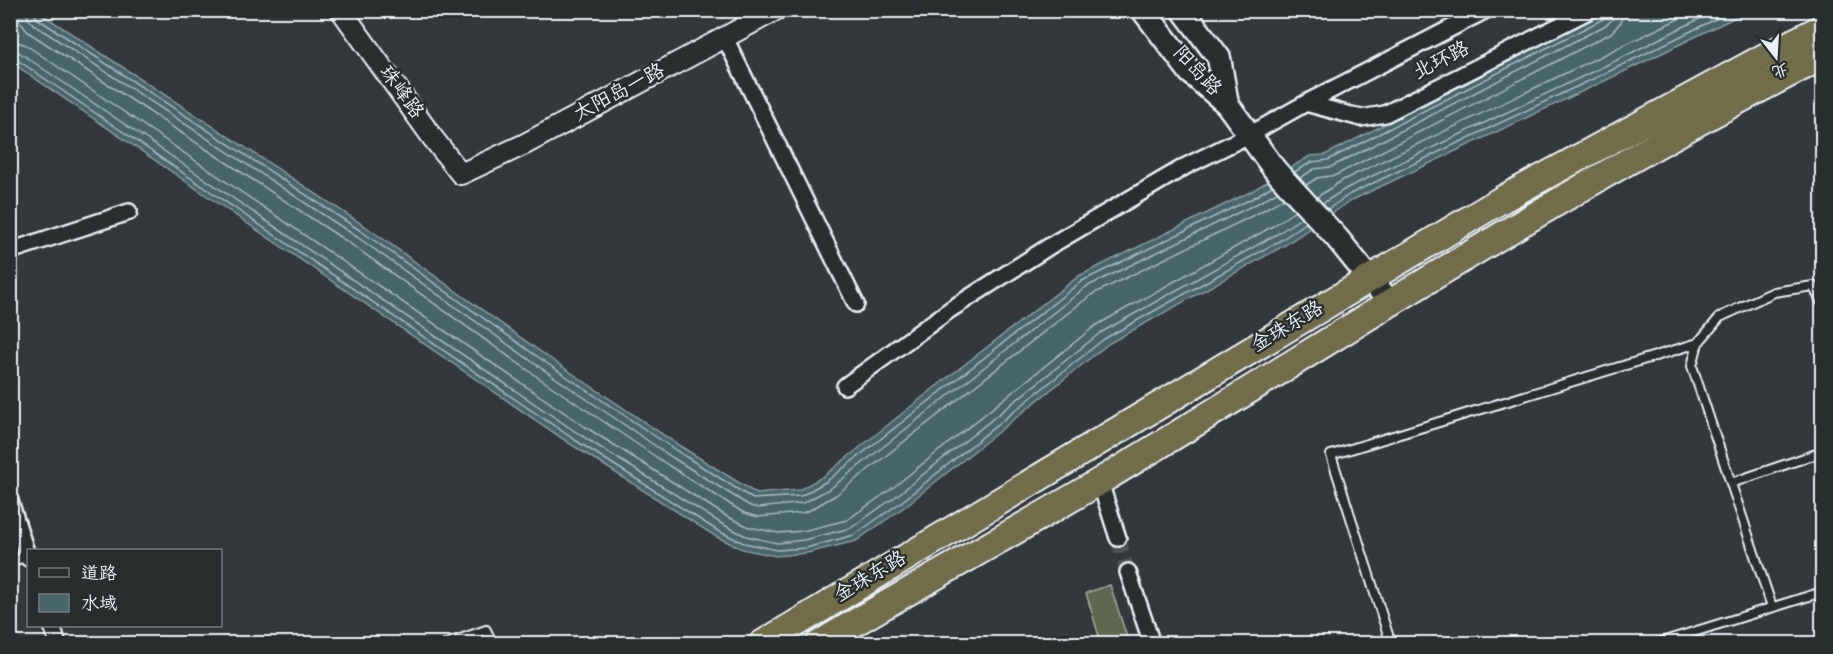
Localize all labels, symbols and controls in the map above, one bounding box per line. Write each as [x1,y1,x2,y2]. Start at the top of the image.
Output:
north arrow [1746,27,1806,87]
street label: 北环路 [1409,35,1476,88]
street label: 阳岛路 [1165,41,1227,104]
text: 北 [1769,56,1791,82]
street label: 太阳岛一路 [569,58,672,130]
street label: 珠峰路 [371,61,430,126]
street label: 金珠东路 [1247,295,1330,361]
street label: 金珠东路 [830,545,913,611]
legend [27,549,222,627]
text: 道路 [81,563,117,588]
text: 水域 [81,593,117,618]

